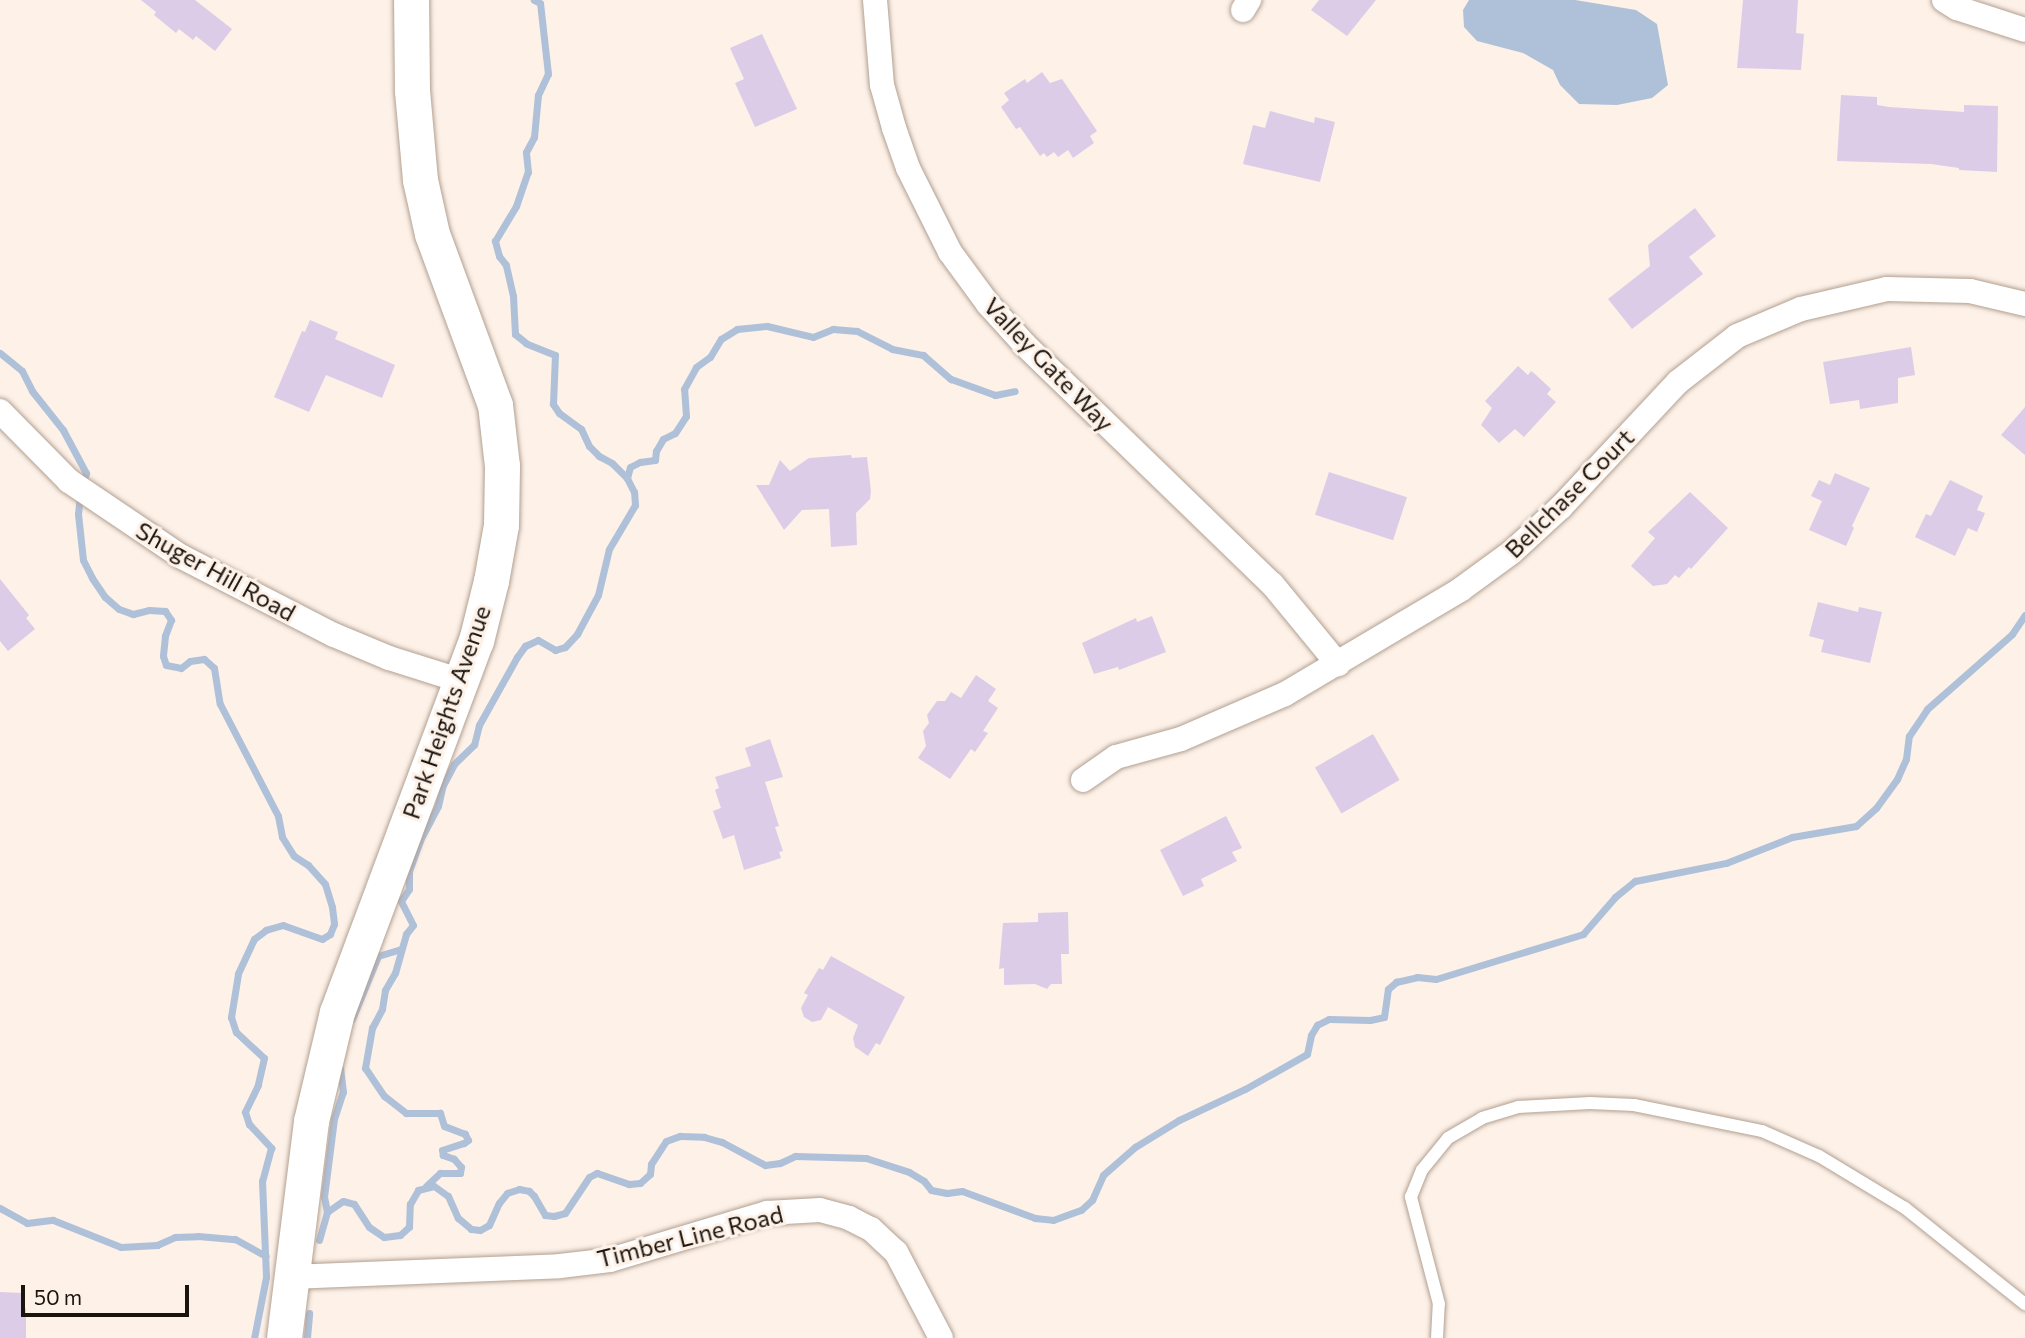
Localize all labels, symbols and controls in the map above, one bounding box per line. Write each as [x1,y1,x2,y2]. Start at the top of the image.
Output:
street label: Valley Gate Way [978,291,1120,437]
street label: Bellchase Court [1499,423,1639,563]
street label: Shuger Hill Road [131,515,301,627]
street label: Park Heights Avenue [396,602,496,822]
street label: Timber Line Road [594,1199,786,1273]
scale bar [24,1272,192,1316]
text: 50 m [34,1284,82,1309]

